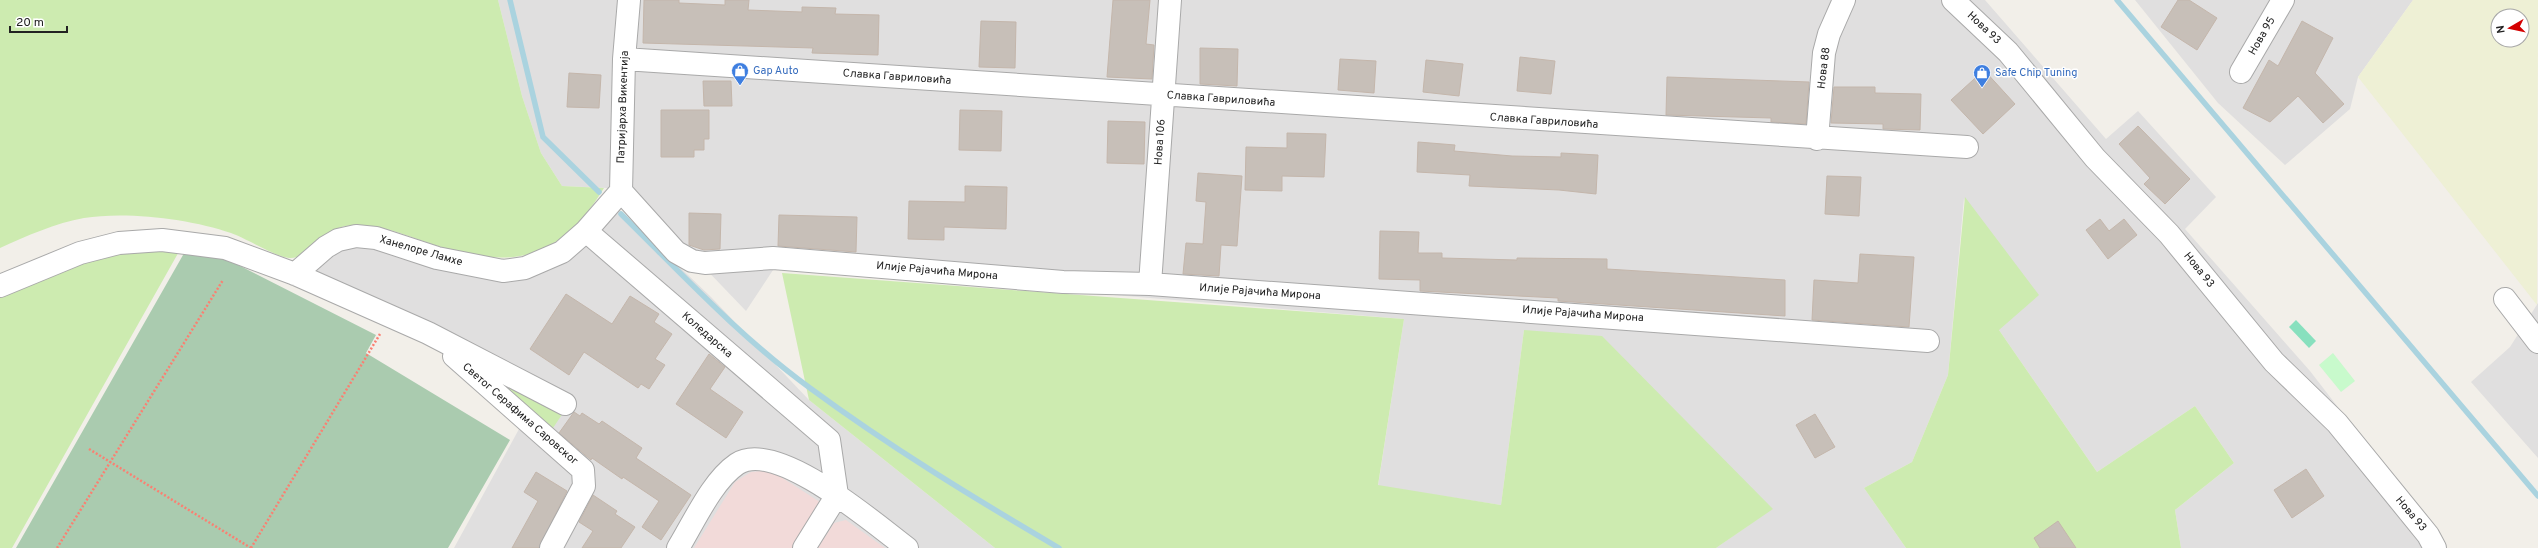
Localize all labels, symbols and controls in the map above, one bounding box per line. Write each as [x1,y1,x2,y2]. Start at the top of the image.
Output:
scale bar [10,8,67,34]
north arrow [2490,8,2530,48]
street label: Нова 93 [1964,9,2004,47]
street label: Нова 95 [2245,14,2279,58]
text: 20 m [16,15,44,31]
text: N [2494,24,2509,34]
street label: Нова 88 [1814,46,1834,90]
street label: Патријарха Викентија [614,50,632,164]
shop icon: Gap Auto [730,61,750,86]
shop icon: Safe Chip Tuning [1972,63,1992,88]
place label: Gap Auto [753,64,799,78]
street label: Славка Гавриловића [842,66,952,88]
place label: Safe Chip Tuning [1995,66,2078,80]
street label: Славка Гавриловића [1166,88,1276,110]
street label: Славка Гавриловића [1489,110,1599,132]
street label: Нова 106 [1151,118,1169,166]
street label: Ханелоре Ламхе [378,232,464,270]
street label: Нова 93 [2180,249,2218,291]
street label: Илије Рајачића Мирона [876,259,999,283]
street label: Илије Рајачића Мирона [1199,281,1322,303]
street label: Илије Рајачића Мирона [1522,303,1645,325]
street label: Коледарска [679,309,736,361]
street label: Светог Серафима Саровског [459,360,581,468]
street label: Нова 93 [2392,494,2430,534]

